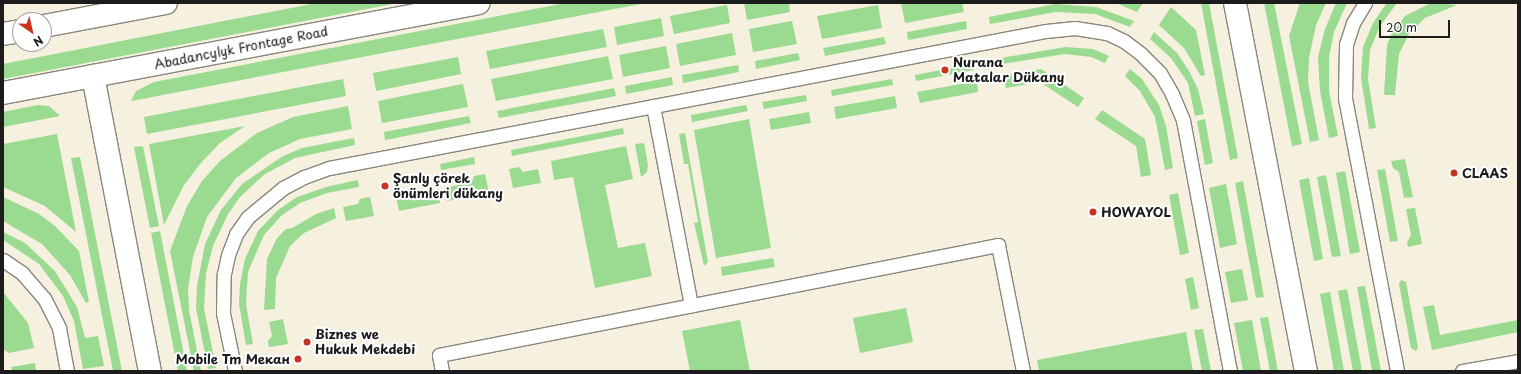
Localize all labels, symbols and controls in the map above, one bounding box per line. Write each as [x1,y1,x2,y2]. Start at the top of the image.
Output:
north arrow [12,12,52,52]
scale bar [1381,12,1452,38]
text: 20 m [1386,18,1417,36]
street label: Abadancylyk Frontage Road [152,23,330,73]
text: N [30,32,47,51]
place label: Nurana Matalar Dükany [953,55,1064,86]
marker: Nurana Matalar Dükany [940,65,950,75]
place label: CLAAS [1462,165,1508,181]
marker: CLAAS [1449,168,1459,178]
place label: Şanly çörek önümleri dükany [393,171,503,202]
marker: Şanly çörek önümleri dükany [380,181,390,191]
place label: HOWAYOL [1101,204,1171,220]
marker: HOWAYOL [1088,207,1098,217]
place label: Biznes we Hukuk Mekdebi [315,327,416,358]
marker: Biznes we Hukuk Mekdebi [302,337,312,347]
place label: Mobile Tm Мекан [175,351,290,367]
marker: Mobile Tm Мекан [293,354,303,364]

